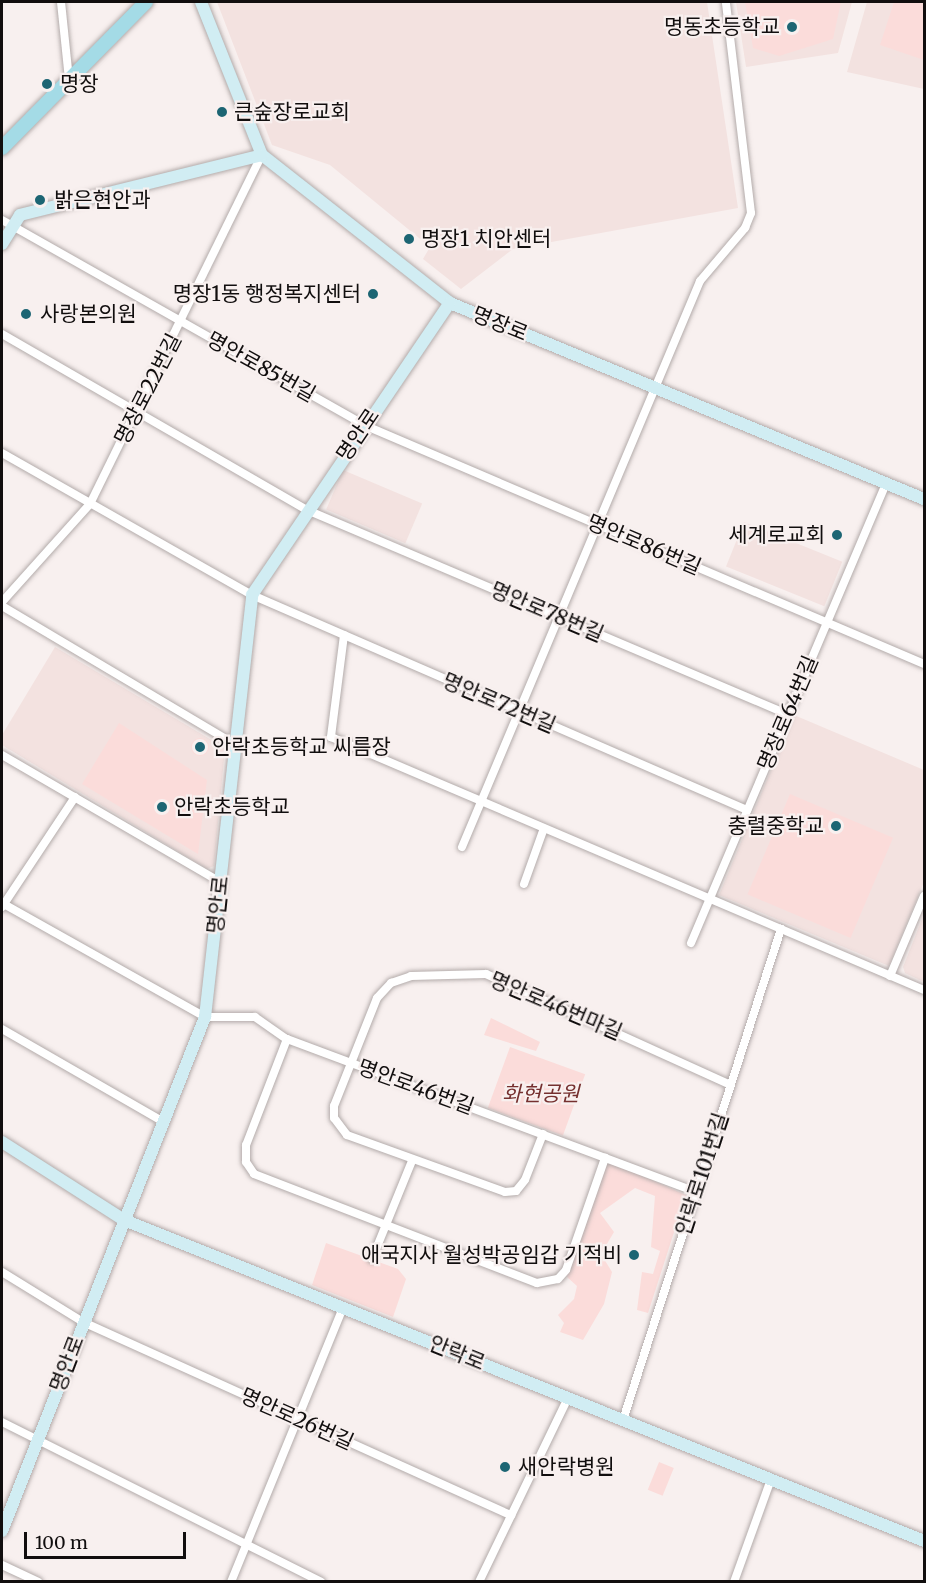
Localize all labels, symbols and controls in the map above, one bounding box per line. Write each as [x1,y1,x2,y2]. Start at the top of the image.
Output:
place label: 명동초등학교 [664,14,780,40]
marker: 명동초등학교 [785,20,799,34]
place label: 명장 [60,71,99,97]
marker: 명장 [38,75,56,93]
place label: 큰숲장로교회 [234,99,350,125]
marker: 큰숲장로교회 [215,105,229,119]
place label: 밝은현안과 [54,187,151,213]
marker: 밝은현안과 [31,191,49,209]
place label: 명장1 치안센터 [421,226,551,252]
marker: 명장1 치안센터 [402,232,416,246]
place label: 명장1동 행정복지센터 [173,281,361,307]
marker: 명장1동 행정복지센터 [366,287,380,301]
place label: 사랑본의원 [40,301,137,327]
street label: 명장로 [468,301,532,347]
marker: 사랑본의원 [17,305,35,323]
street label: 명안로85번길 [202,327,320,407]
street label: 명장로22번길 [109,329,187,449]
street label: 명안로 [331,404,385,466]
street label: 명안로86번길 [583,510,705,580]
place label: 세계로교회 [728,522,825,548]
marker: 세계로교회 [830,528,844,542]
street label: 명안로78번길 [487,577,607,647]
street label: 명장로64번길 [753,652,823,774]
street label: 명안로72번길 [439,668,559,738]
place label: 안락초등학교 씨름장 [212,734,391,760]
marker: 안락초등학교 씨름장 [193,740,207,754]
place label: 안락초등학교 [174,794,290,820]
marker: 안락초등학교 [155,800,169,814]
place label: 충렬중학교 [727,813,824,839]
marker: 충렬중학교 [829,819,843,833]
street label: 명안로 [202,875,234,935]
street label: 명안로46번마길 [486,967,626,1045]
street label: 명안로46번길 [354,1054,478,1120]
park label: 화현공원 [502,1081,580,1107]
street label: 안락로101번길 [670,1110,734,1238]
place label: 애국지사 월성박공임갑 기적비 [361,1242,622,1268]
marker: 애국지사 월성박공임갑 기적비 [627,1248,641,1262]
street label: 안락로 [425,1330,489,1376]
street label: 명안로 [45,1332,89,1396]
street label: 명안로26번길 [236,1383,358,1455]
place label: 새안락병원 [518,1454,615,1480]
marker: 새안락병원 [496,1458,514,1476]
scale bar [27,1520,189,1558]
text: 100 m [35,1531,88,1554]

